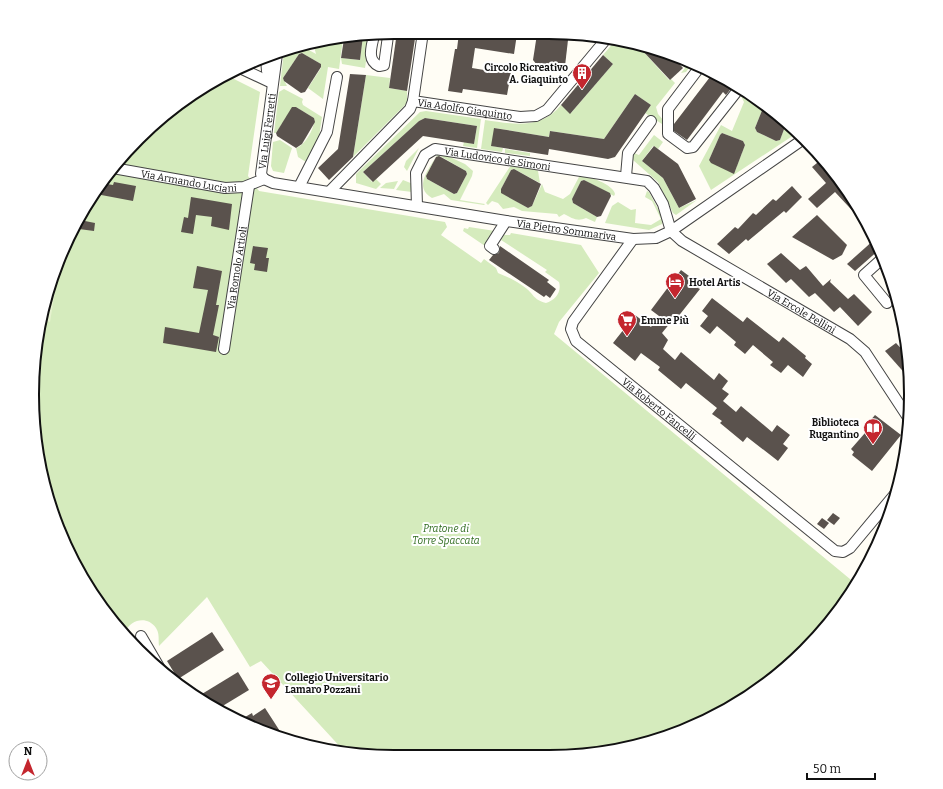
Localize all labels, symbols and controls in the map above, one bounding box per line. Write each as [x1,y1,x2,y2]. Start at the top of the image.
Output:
place label: Circolo Ricreativo A. Giaquinto [484,62,568,86]
building icon: Circolo Ricreativo A. Giaquinto [571,62,593,90]
street label: Via Luigi Ferretti [257,93,279,170]
street label: Via Adolfo Giaquinto [417,97,513,123]
street label: Via Ludovico de Simoni [443,145,551,173]
street label: Via Armando Luciani [140,168,237,195]
street label: Via Pietro Sommariva [516,218,617,244]
street label: Via Romolo Artioli [225,225,250,311]
hotel icon: Hotel Artis [664,271,686,299]
place label: Hotel Artis [689,277,741,289]
street label: Via Ercole Pellini [765,287,838,336]
supermarket icon: Emme Più [616,309,638,337]
place label: Emme Più [641,314,690,327]
street label: Via Roberto Fancelli [619,376,698,443]
place label: Biblioteca Rugantino [809,417,859,441]
library icon: Biblioteca Rugantino [862,417,884,445]
park label: Pratone di Torre Spaccata [412,523,480,547]
school or university icon: Collegio Universitario Lamaro Pozzani [260,672,282,700]
place label: Collegio Universitario Lamaro Pozzani [285,672,389,696]
north arrow [8,741,48,781]
text: N [24,745,33,758]
scale bar [807,755,875,781]
text: 50 m [813,762,842,776]

